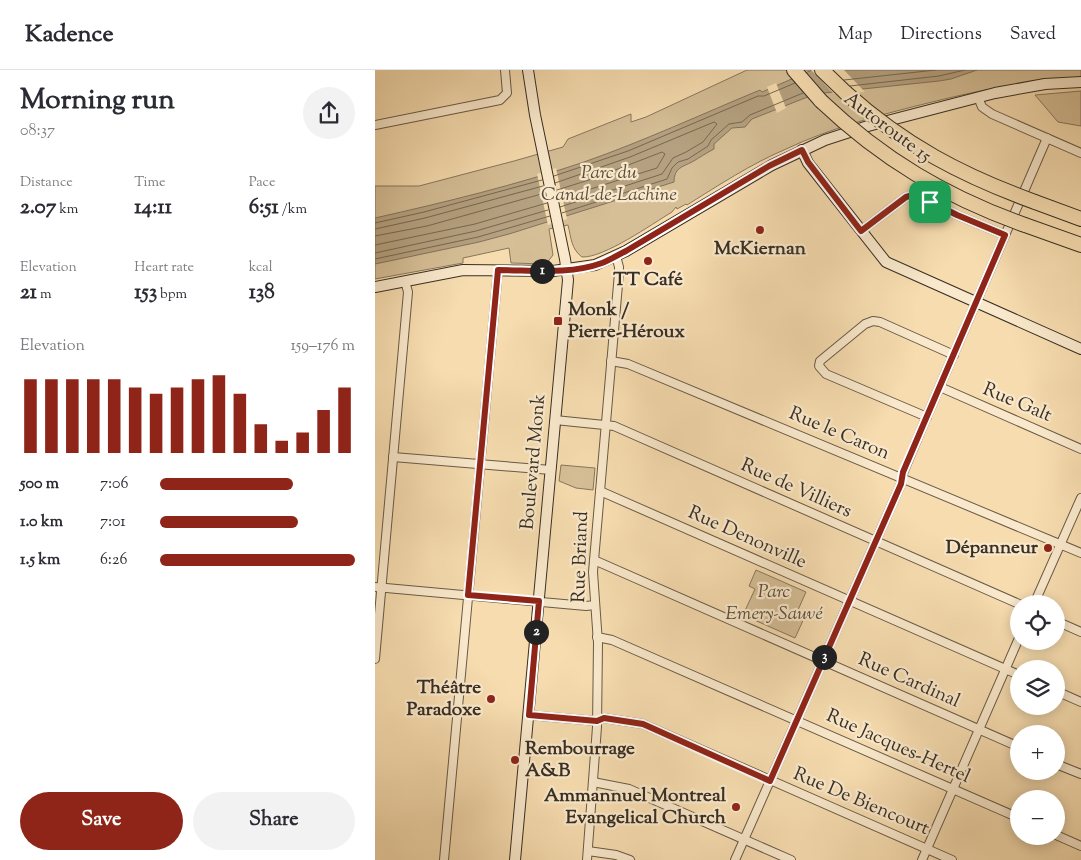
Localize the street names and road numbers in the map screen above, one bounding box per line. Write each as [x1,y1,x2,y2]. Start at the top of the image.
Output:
street label: Autoroute 15 [838,86,937,170]
street label: Rue Galt [978,376,1056,430]
street label: Boulevard Monk [515,392,553,531]
street label: Rue le Caron [784,401,894,467]
street label: Rue de Villiers [736,452,856,526]
street label: Rue Denonville [683,500,811,576]
street label: Rue Briand [566,510,596,603]
street label: Rue Cardinal [854,646,964,716]
street label: Rue Jacques-Hertel [822,703,974,791]
street label: Rue De Biencourt [789,761,934,843]

